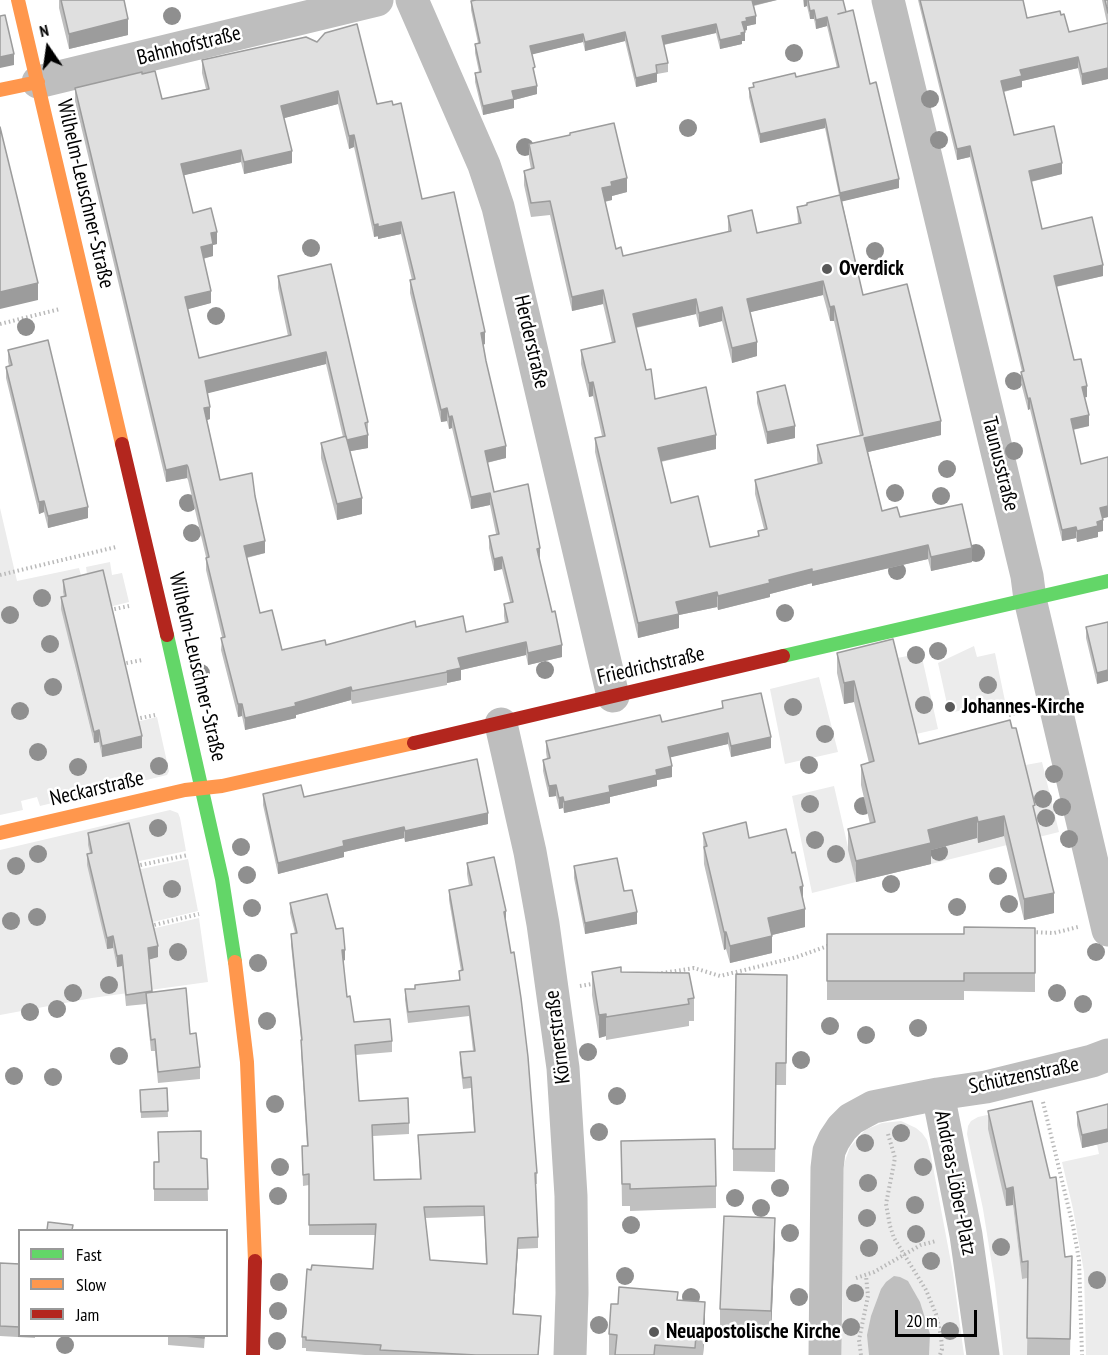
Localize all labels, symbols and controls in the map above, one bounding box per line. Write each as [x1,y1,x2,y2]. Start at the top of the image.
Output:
north arrow [18,18,78,78]
text: N [37,20,50,41]
street label: Bahnhofstraße [134,21,244,71]
street label: Wilhelm-Leuschner-Straße [51,97,119,291]
place label: Overdick [839,256,904,282]
marker: Overdick [820,262,834,276]
street label: Herderstraße [508,293,554,391]
street label: Taunusstraße [976,414,1024,514]
street label: Wilhelm-Leuschner-Straße [163,570,231,764]
street label: Friedrichstraße [595,641,707,691]
place label: Johannes-Kirche [962,694,1085,720]
marker: Johannes-Kirche [943,700,957,714]
street label: Neckarstraße [48,766,146,812]
street label: Körnerstraße [540,989,576,1085]
street label: Schützenstraße [967,1052,1081,1100]
street label: Andreas-Löber-Platz [929,1108,981,1258]
legend [18,1229,228,1337]
text: Fast [76,1243,102,1266]
text: Slow [76,1273,106,1296]
scale bar [898,1298,980,1336]
text: Jam [76,1303,99,1326]
text: 20 m [906,1309,938,1332]
place label: Neuapostolische Kirche [666,1319,841,1345]
marker: Neuapostolische Kirche [647,1325,661,1339]

